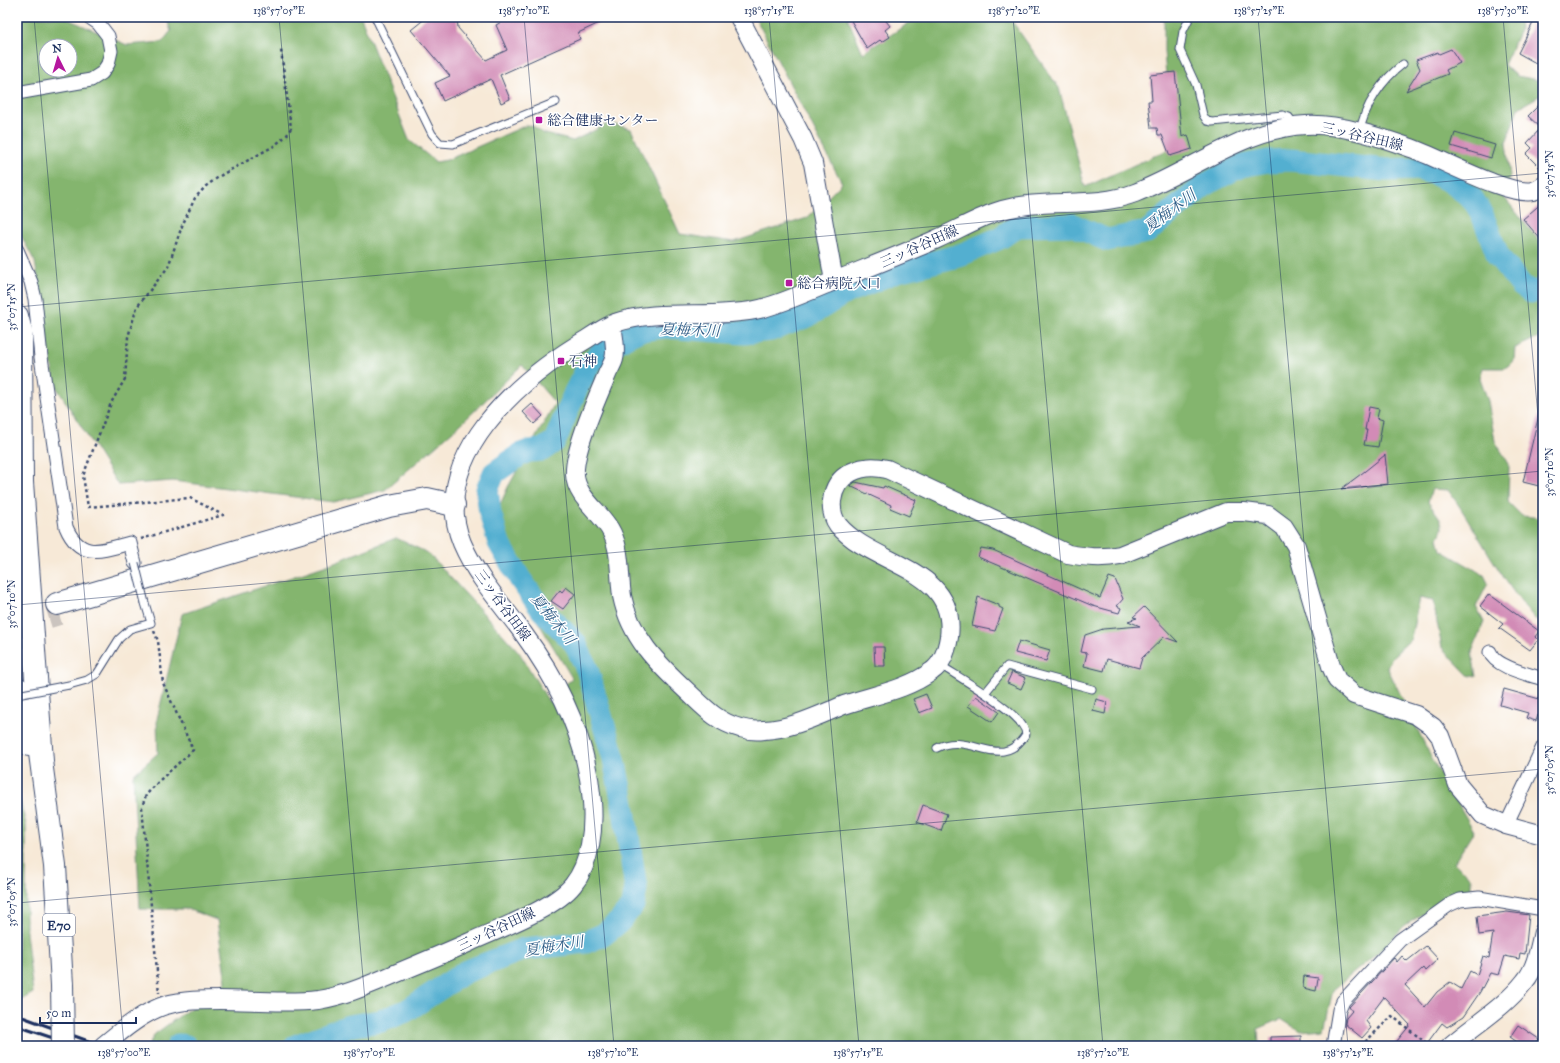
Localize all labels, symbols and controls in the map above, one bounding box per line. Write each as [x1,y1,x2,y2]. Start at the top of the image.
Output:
text: 138°57'05"E [253,5,305,17]
text: 138°57'10"E [499,5,549,17]
text: 138°57'15"E [744,5,794,17]
text: 138°57'20"E [988,5,1040,17]
text: 138°57'25"E [1234,5,1284,17]
text: 138°57'30"E [1477,5,1529,17]
north arrow [38,38,78,78]
text: N [52,42,63,55]
place label: 総合健康センター [547,112,658,129]
marker: 総合健康センター [534,115,544,125]
street label: 三ッ谷谷田線 [1319,119,1405,154]
text: 35°07'15"N [1544,150,1556,198]
water label: 夏梅木川 [1141,185,1201,236]
street label: 三ッ谷谷田線 [877,222,961,271]
place label: 総合病院入口 [797,275,881,292]
marker: 総合病院入口 [784,278,794,288]
text: 35°07'15"N [6,283,18,331]
water label: 夏梅木川 [660,320,722,340]
place label: 石神 [569,353,597,370]
marker: 石神 [556,356,566,366]
text: 35°07'10"N [1544,447,1556,496]
street label: 三ッ谷谷田線 [471,566,534,644]
text: 35°07'10"N [6,579,18,628]
water label: 夏梅木川 [527,590,580,650]
text: 35°07'05"N [1544,745,1556,795]
text: 35°07'05"N [6,877,18,927]
street label: 三ッ谷谷田線 [455,904,538,955]
road number: E70 [43,914,75,936]
water label: 夏梅木川 [523,932,587,960]
scale bar [40,999,136,1025]
text: 50 m [46,1006,71,1020]
text: 138°57'00"E [98,1047,150,1059]
text: 138°57'05"E [343,1047,395,1059]
text: 138°57'10"E [588,1047,638,1059]
text: 138°57'15"E [833,1047,883,1059]
text: 138°57'20"E [1077,1047,1129,1059]
text: 138°57'25"E [1323,1047,1373,1059]

